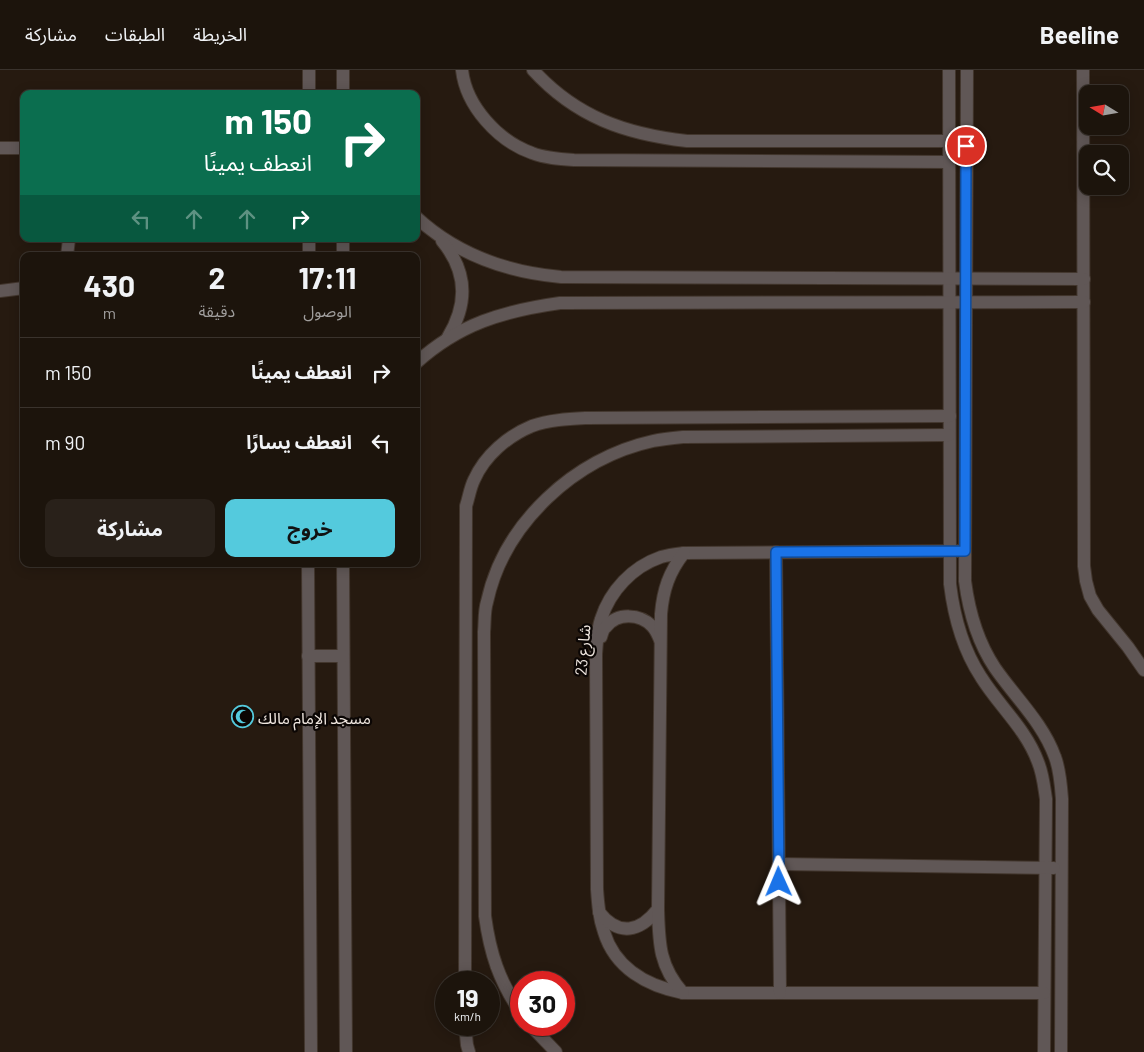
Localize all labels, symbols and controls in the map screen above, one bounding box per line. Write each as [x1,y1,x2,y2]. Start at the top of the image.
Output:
text: Beeline [1040,20,1119,49]
text: مشاركة [25,23,77,45]
text: الطبقات [105,23,165,45]
text: الخريطة [193,23,247,45]
north arrow [1079,85,1129,135]
map controls [1079,85,1129,195]
text: 150 m [225,99,312,141]
icon: right [330,110,395,175]
pin [945,125,987,167]
icon: arrive [952,132,980,160]
button: search [1079,145,1129,195]
text: انعطف يمينًا [204,149,312,175]
icon: left [127,205,155,233]
icon: ahead [180,205,208,233]
icon: ahead [233,205,261,233]
icon: right [286,205,314,233]
text: 2 [208,259,225,295]
text: 17:11 [299,259,356,295]
text: 430 [84,267,135,303]
text: دقيقة [199,301,235,320]
text: الوصول [303,301,352,320]
text: m [103,303,116,322]
icon: right [367,359,395,387]
text: انعطف يمينًا [251,360,352,383]
text: 150 m [45,361,92,384]
icon: left [367,429,395,457]
text: انعطف يسارًا [246,430,352,453]
text: 90 m [45,431,85,454]
button: مشاركة [45,499,215,557]
button: خروج [225,499,395,557]
street label: شارع 23 [570,624,598,677]
mosque icon: مسجد الإمام مالك [230,705,254,729]
place label: مسجد الإمام مالك [258,708,371,731]
position arrow [752,855,804,907]
speed limit sign: 30 [510,971,575,1036]
text: 19 [456,982,479,1012]
text: km/h [454,1009,481,1023]

